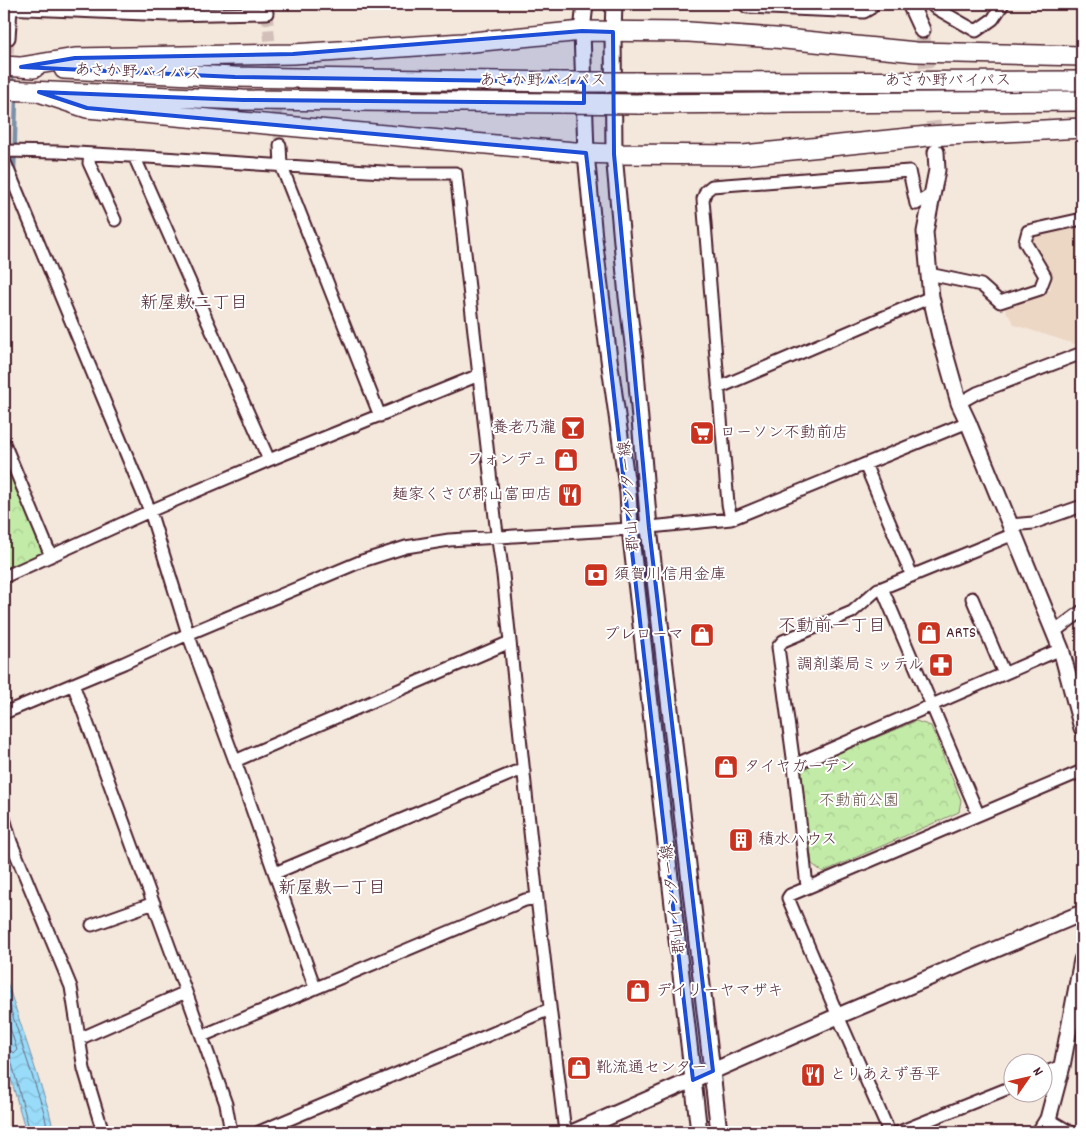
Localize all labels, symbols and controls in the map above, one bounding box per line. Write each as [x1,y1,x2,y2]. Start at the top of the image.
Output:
street label: あさか野バイパス [74,59,202,87]
street label: あさか野バイパス [480,70,606,93]
street label: あさか野バイパス [885,70,1011,93]
district label: 新屋敷二丁目 [140,292,248,317]
bar icon: 養老乃瀧 [560,415,586,441]
place label: 養老乃瀧 [492,417,556,440]
supermarket icon: ローソン不動前店 [689,420,715,446]
place label: ローソン不動前店 [720,422,848,445]
street label: 郡山インター線 [614,440,646,552]
shop icon: フォンデュ [553,447,579,473]
place label: フォンデュ [467,449,548,472]
restaurant icon: 麺家くさび郡山富田店 [557,482,583,508]
place label: 麺家くさび郡山富田店 [392,484,552,507]
bank icon: 須賀川信用金庫 [583,562,609,588]
place label: 須賀川信用金庫 [614,564,726,587]
district label: 不動前一丁目 [778,615,886,640]
shop icon: ARTS [916,620,942,646]
shop icon: プレローマ [689,622,715,648]
place label: ARTS [946,622,976,645]
place label: プレローマ [604,624,684,647]
pharmacy icon: 調剤薬局ミッテル [928,652,954,678]
place label: 調剤薬局ミッテル [797,654,924,677]
shop icon: タイヤガーデン [713,754,739,780]
place label: タイヤガーデン [744,756,855,779]
park label: 不動前公園 [819,790,899,813]
building icon: 積水ハウス [728,827,754,853]
place label: 積水ハウス [758,829,837,852]
street label: 郡山インター線 [656,842,692,956]
district label: 新屋敷一丁目 [278,877,386,902]
shop icon: デイリーヤマザキ [625,978,651,1004]
place label: デイリーヤマザキ [656,980,783,1003]
north arrow [1004,1054,1054,1104]
shop icon: 靴流通センター [566,1055,592,1081]
place label: 靴流通センター [596,1057,707,1080]
restaurant icon: とりあえず吾平 [800,1062,826,1088]
text: N [1027,1063,1047,1080]
place label: とりあえず吾平 [830,1064,941,1087]

